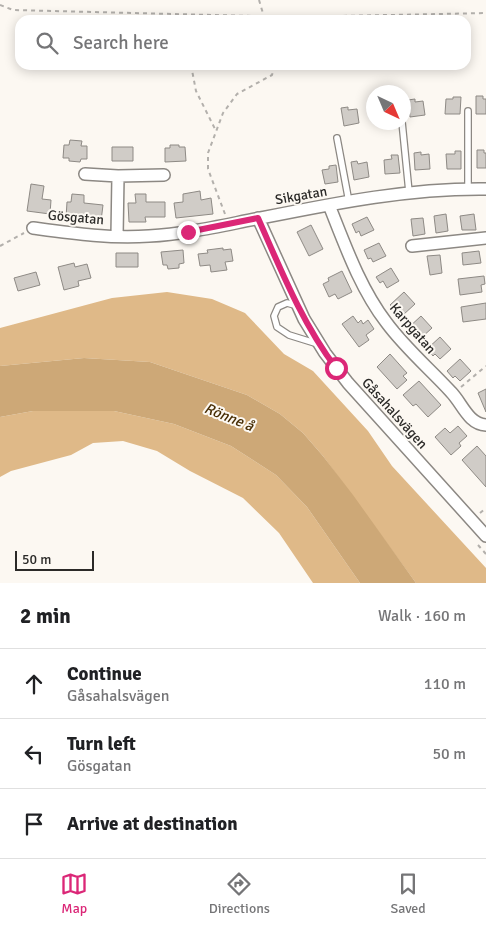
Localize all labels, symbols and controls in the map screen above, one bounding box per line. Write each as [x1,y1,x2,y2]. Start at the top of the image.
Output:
search box [15,15,471,70]
icon: search [33,29,61,57]
text: Search here [73,31,169,55]
north arrow [366,85,411,130]
street label: Sikgatan [274,183,328,208]
street label: Gösgatan [47,207,105,228]
route end [177,221,200,244]
street label: Karpgatan [386,299,439,357]
route start [325,357,348,380]
street label: Gåsahalsvägen [358,374,431,452]
water label: Rönne å [202,399,257,435]
scale bar [15,548,94,571]
text: 50 m [22,551,51,568]
text: 2 min [20,603,71,629]
text: Walk · 160 m [378,606,466,626]
text: Continue [67,662,142,686]
icon: ahead [20,670,48,698]
text: 110 m [424,674,466,694]
text: Gåsahalsvägen [67,686,170,706]
text: Turn left [67,732,136,756]
icon: left [20,740,48,768]
text: 50 m [432,744,466,764]
text: Gösgatan [67,756,131,776]
icon: arrive [20,810,48,838]
text: Arrive at destination [67,812,238,836]
tab: Map [60,870,88,917]
tab: Directions [209,870,270,917]
tab: Saved [390,870,426,917]

